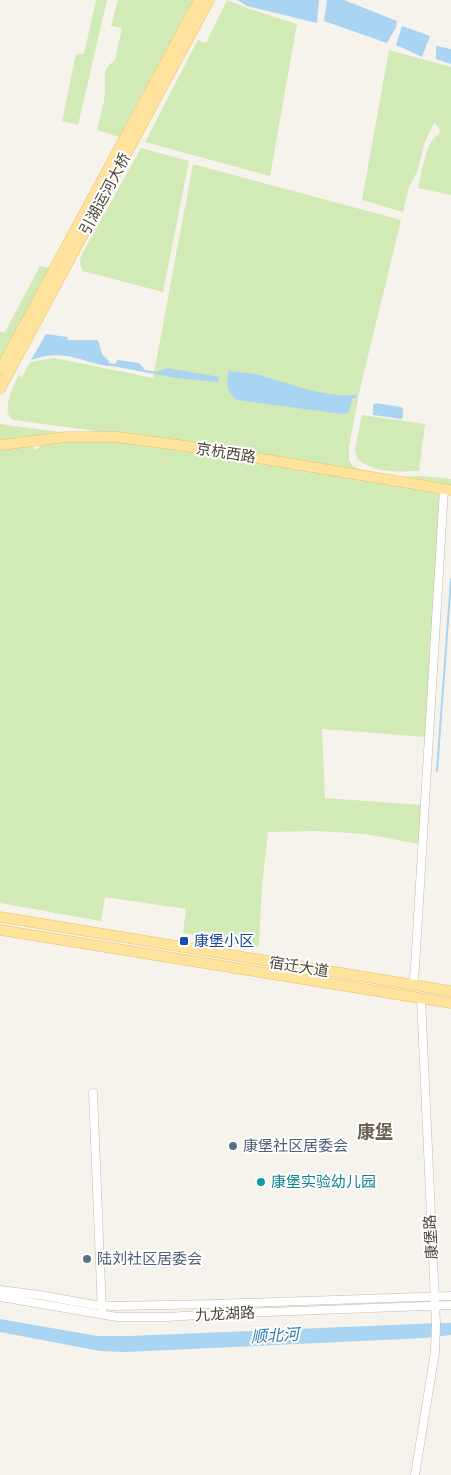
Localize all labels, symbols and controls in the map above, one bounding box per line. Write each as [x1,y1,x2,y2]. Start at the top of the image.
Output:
street label: 引湖运河大桥 [75,150,135,238]
street label: 京杭西路 [195,438,257,468]
place label: 康堡小区 [194,931,254,951]
marker: 康堡小区 [178,935,190,947]
street label: 宿迁大道 [268,952,330,982]
district label: 康堡 [357,1120,393,1144]
place label: 康堡社区居委会 [243,1136,348,1156]
marker: 康堡社区居委会 [227,1140,239,1152]
place label: 康堡实验幼儿园 [271,1172,376,1192]
marker: 康堡实验幼儿园 [255,1176,267,1188]
street label: 康堡路 [420,1214,442,1260]
place label: 陆刘社区居委会 [97,1249,202,1269]
marker: 陆刘社区居委会 [81,1253,93,1265]
street label: 九龙湖路 [195,1302,255,1326]
water label: 顺北河 [250,1324,303,1348]

